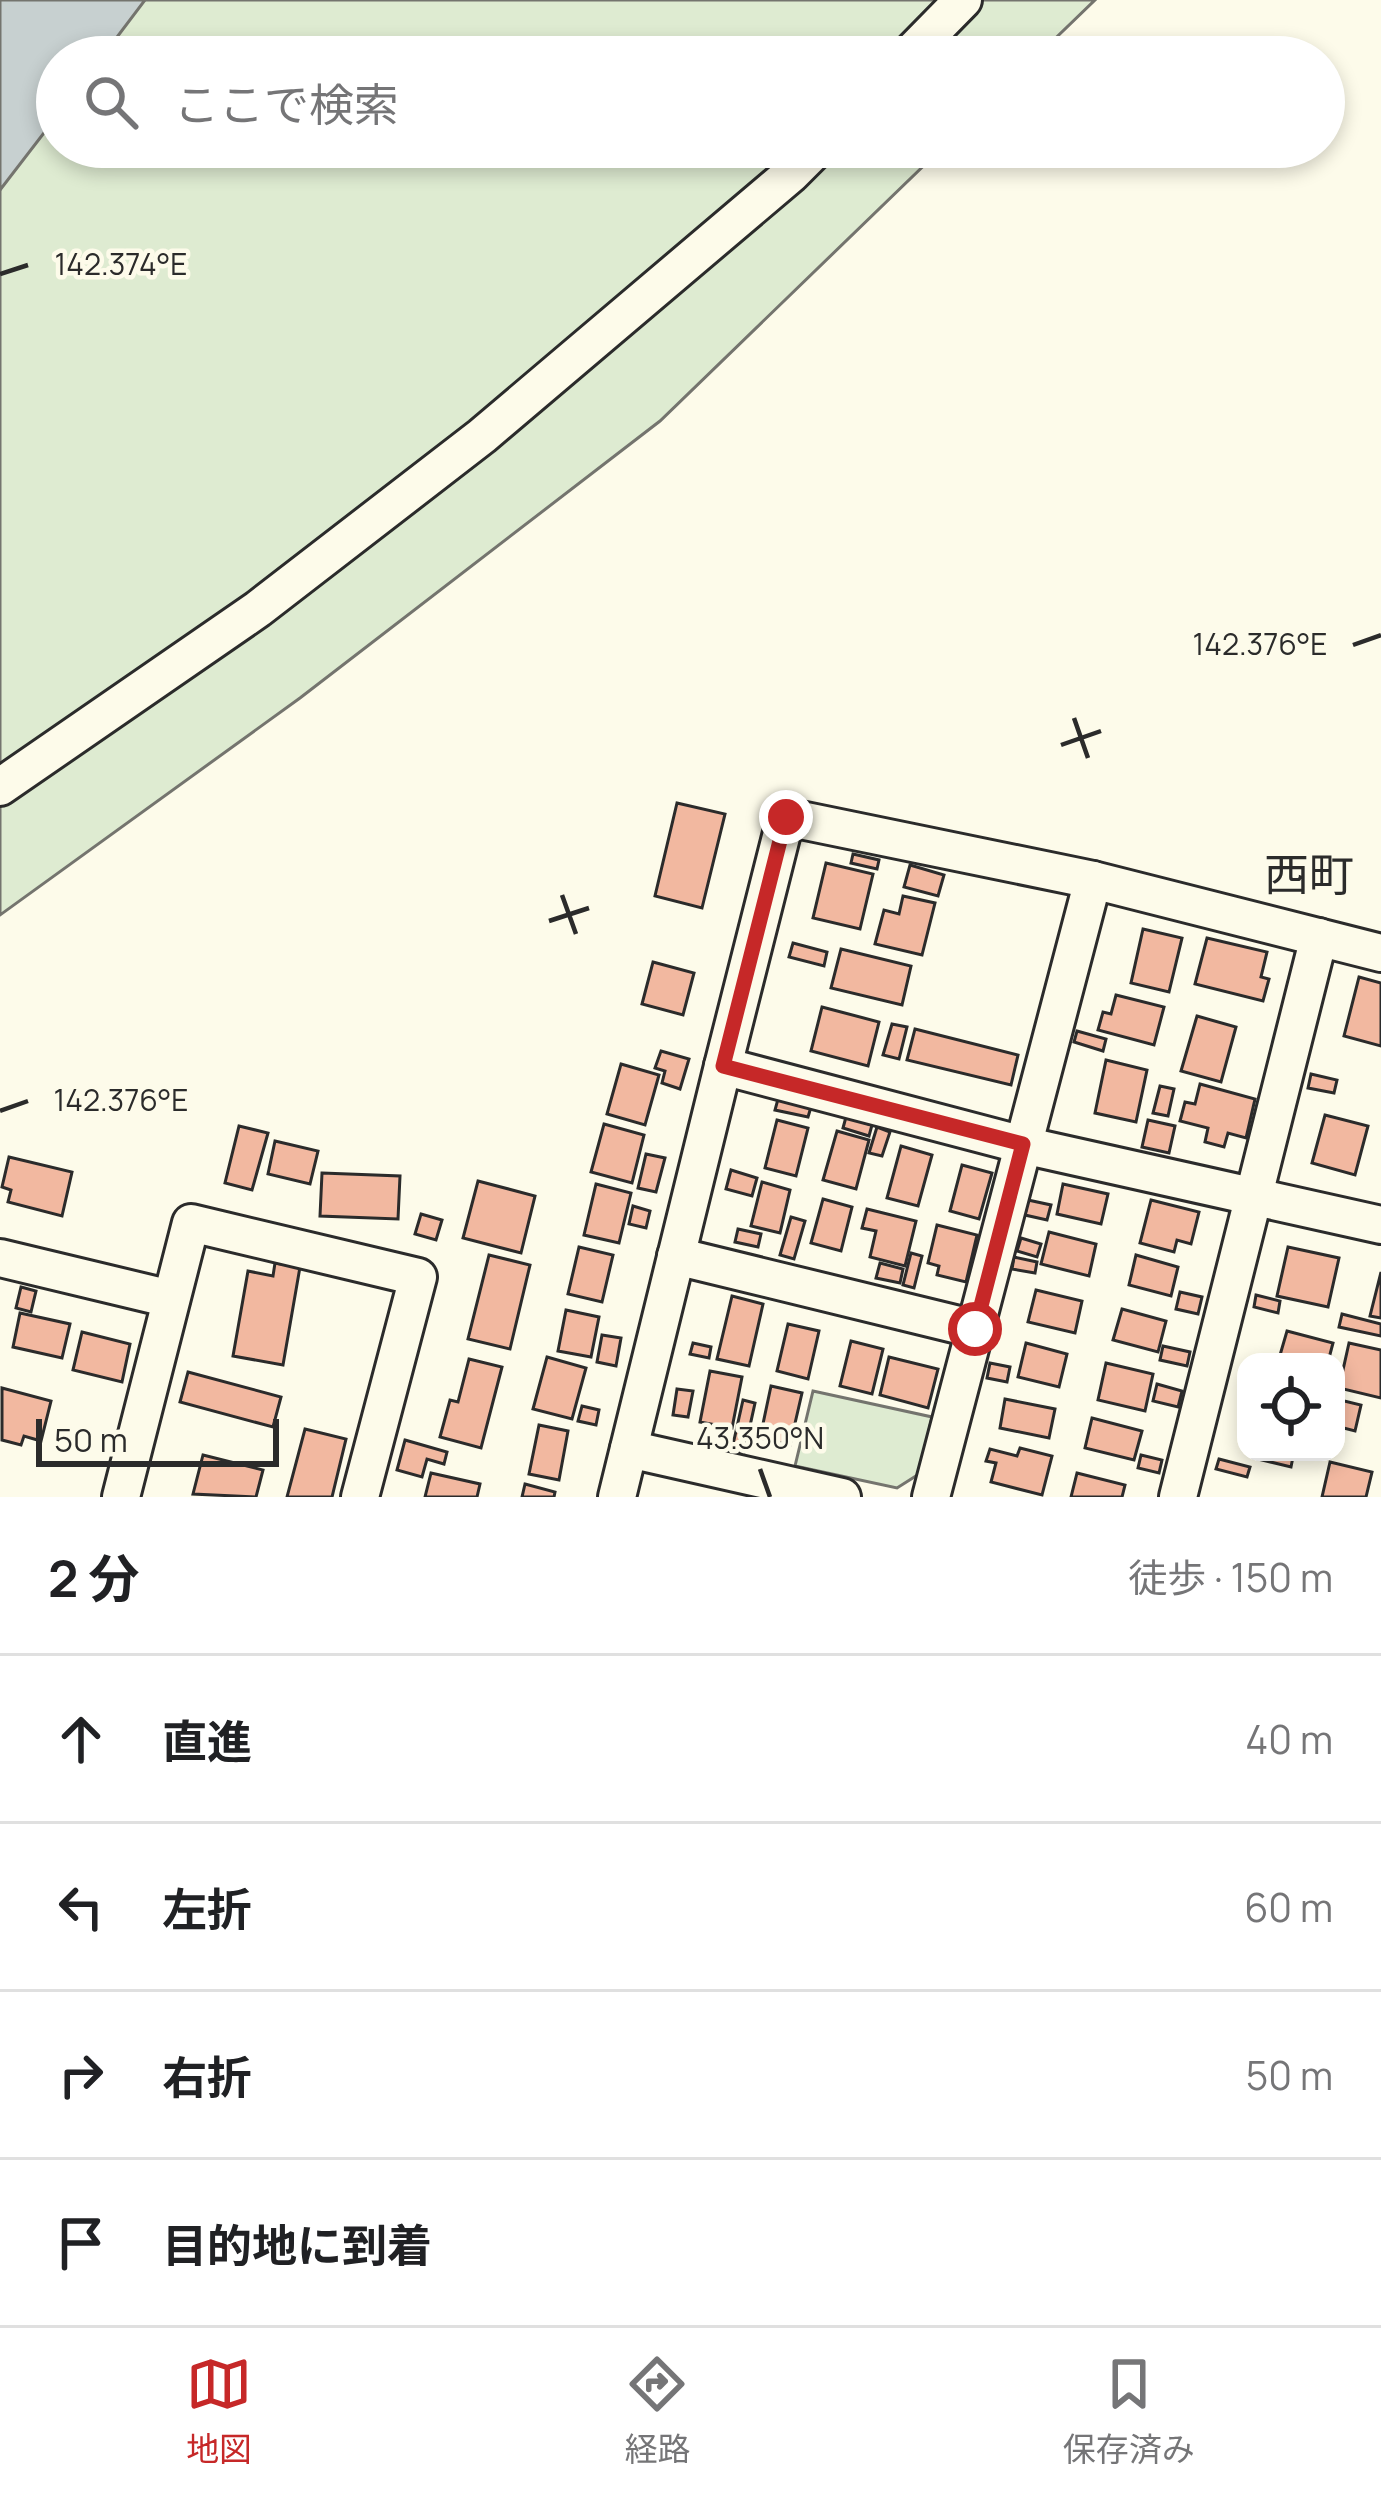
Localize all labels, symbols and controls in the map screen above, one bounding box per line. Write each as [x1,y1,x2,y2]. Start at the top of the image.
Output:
search box [36,36,1345,168]
icon: search [78,69,144,135]
text: ここで検索 [174,73,399,135]
text: 142.374°E [55,243,187,284]
text: 142.376°E [1193,623,1327,664]
route end [759,790,813,844]
district label: 西町 [1264,843,1354,905]
text: 142.376°E [54,1079,188,1120]
route start [948,1302,1002,1356]
map controls [1237,1353,1345,1461]
button: locate [1237,1353,1345,1461]
scale bar [36,1413,279,1466]
text: 50 m [54,1417,128,1462]
text: 43.350°N [696,1417,824,1458]
text: 2 分 [48,1543,140,1612]
text: 徒歩 · 150 m [1128,1550,1333,1604]
icon: ahead [48,1706,114,1772]
text: 直進 [162,1710,252,1772]
text: 40 m [1245,1712,1333,1766]
icon: left [48,1874,114,1940]
text: 左折 [162,1878,252,1940]
text: 60 m [1244,1880,1333,1934]
icon: right [48,2042,114,2108]
text: 右折 [162,2046,252,2108]
text: 50 m [1246,2048,1333,2102]
icon: arrive [48,2210,114,2276]
text: 目的地に到着 [162,2214,432,2276]
tab: 地図 [186,2351,252,2471]
tab: 経路 [624,2351,690,2471]
tab: 保存済み [1063,2351,1195,2471]

